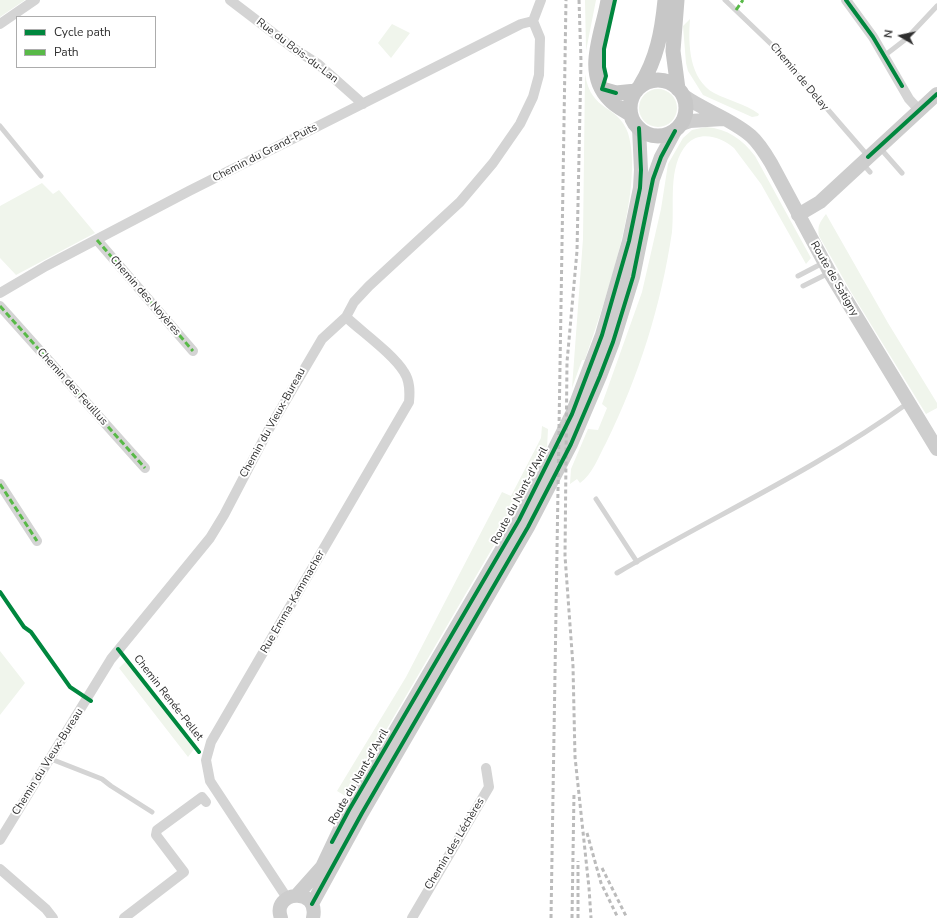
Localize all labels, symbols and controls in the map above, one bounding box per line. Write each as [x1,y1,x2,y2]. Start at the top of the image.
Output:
legend [16,16,156,68]
street label: Rue du Bois-du-Lan [253,16,341,86]
north arrow [881,16,921,56]
text: Cycle path [54,24,111,40]
text: N [881,29,897,39]
street label: Chemin de Delay [767,40,831,114]
text: Path [54,44,79,60]
street label: Chemin du Grand-Puits [210,121,320,185]
street label: Route de Satigny [807,239,861,319]
street label: Chemin des Noyères [107,253,183,339]
street label: Chemin des Feuillus [34,346,110,428]
street label: Chemin du Vieux-Bureau [237,366,309,480]
street label: Route du Nant-d'Avril [489,445,551,547]
street label: Rue Emma-Kammacher [258,548,328,656]
street label: Chemin Renée-Pellet [130,653,206,743]
street label: Chemin du Vieux-Bureau [10,706,86,818]
street label: Route du Nant-d'Avril [326,727,392,827]
street label: Chemin des Léchères [422,796,488,892]

